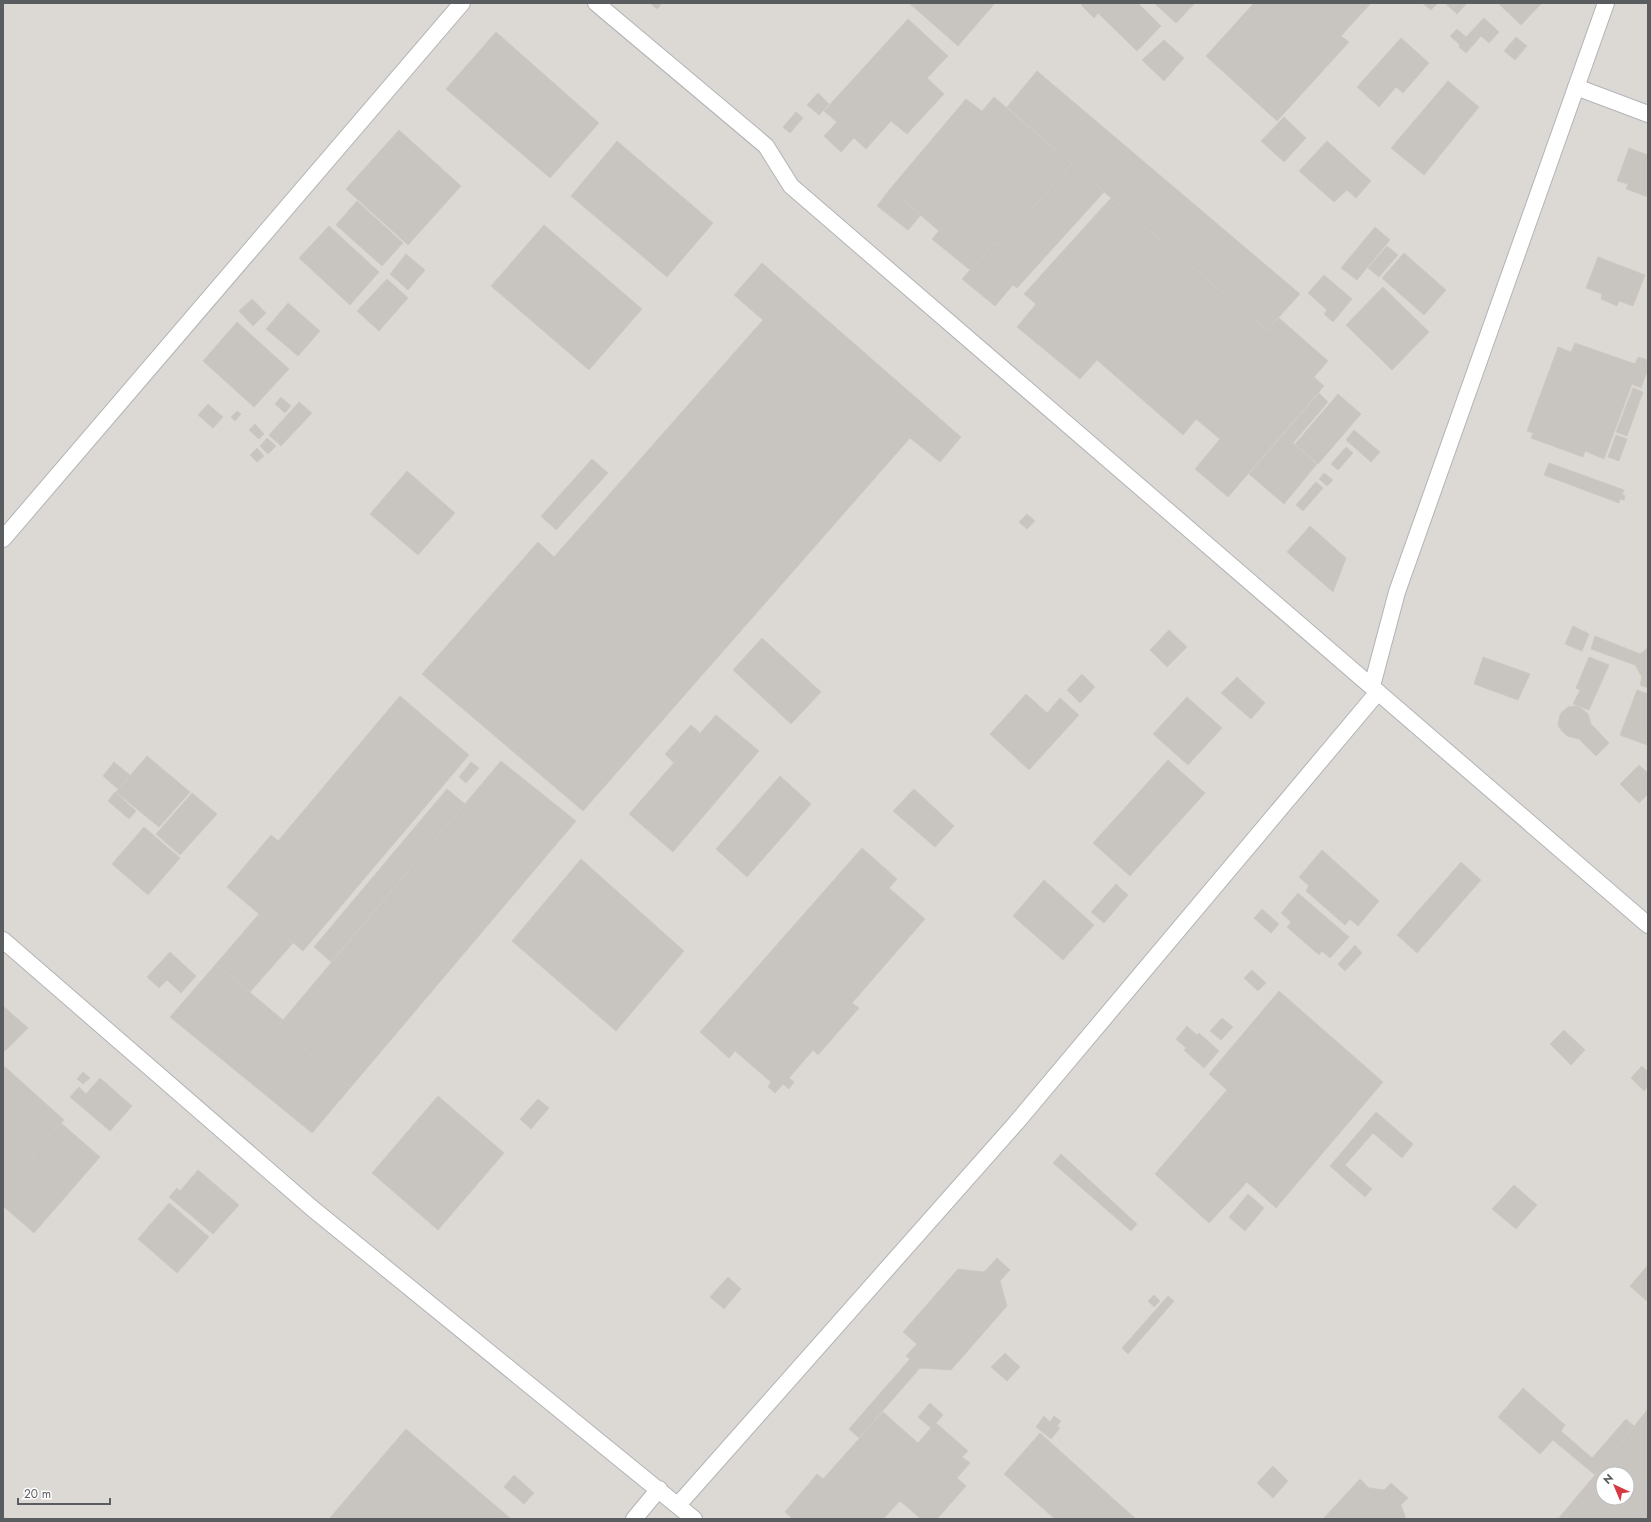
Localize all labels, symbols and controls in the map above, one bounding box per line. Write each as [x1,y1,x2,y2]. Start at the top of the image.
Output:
north arrow [1595,1466,1635,1506]
text: N [1599,1470,1617,1488]
scale bar [18,1480,110,1506]
text: 20 m [24,1485,51,1503]

